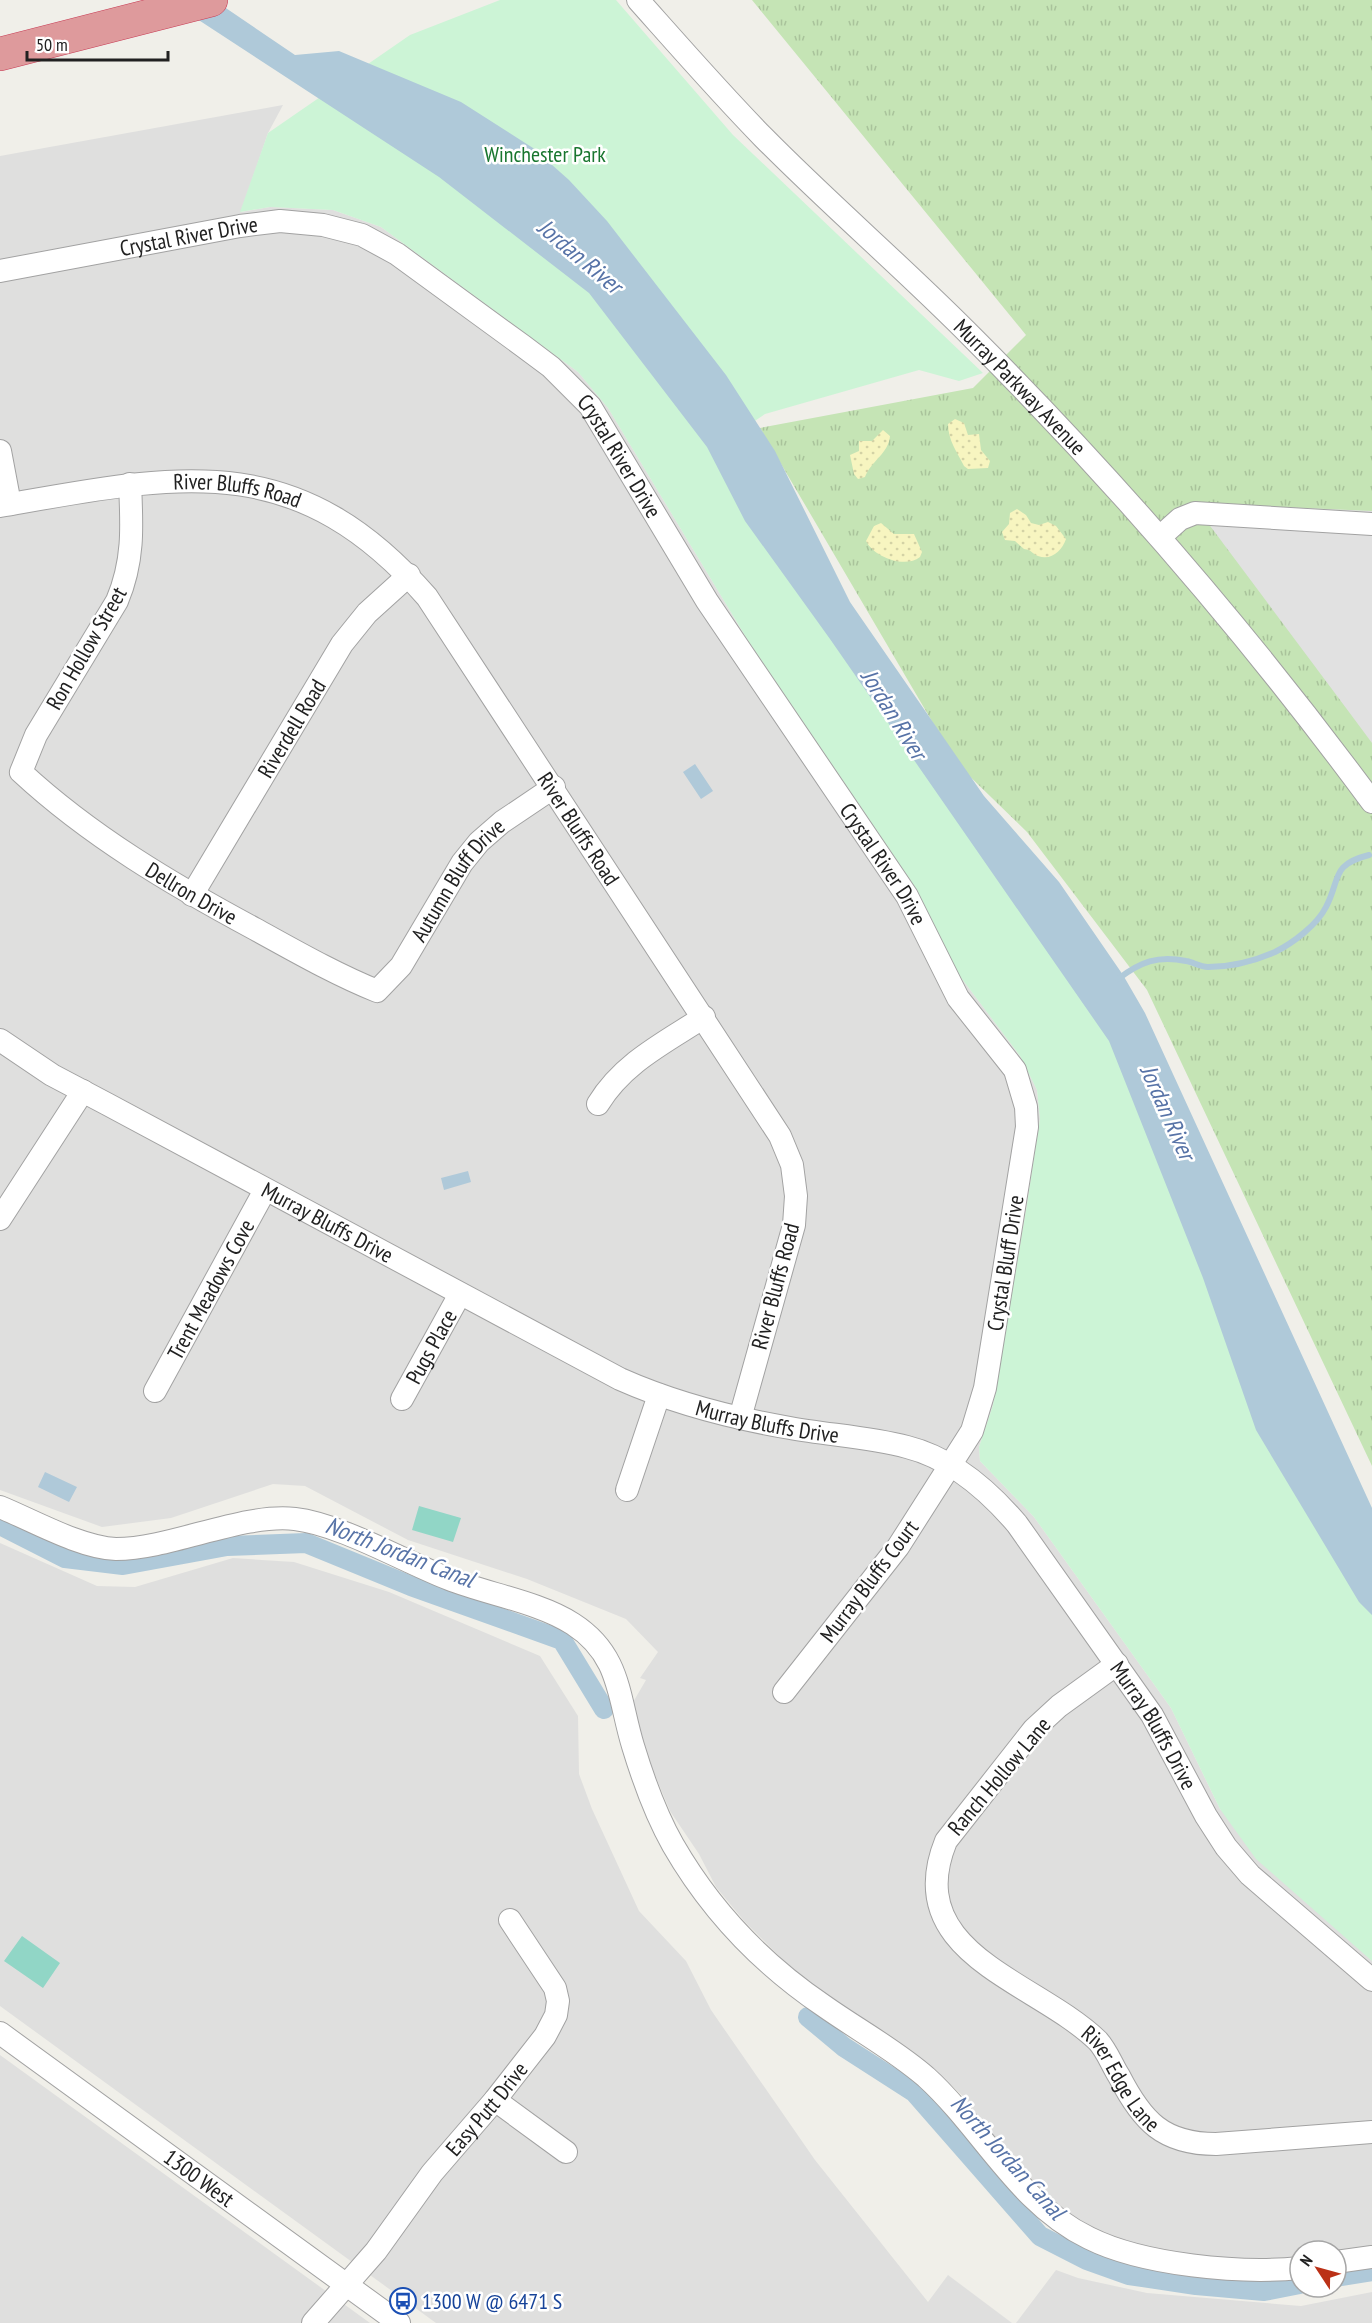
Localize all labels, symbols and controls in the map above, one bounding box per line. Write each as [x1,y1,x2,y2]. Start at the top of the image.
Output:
scale bar [27,24,168,62]
text: 50 m [36,33,68,56]
park label: Winchester Park [484,140,606,168]
street label: Crystal River Drive [117,210,259,262]
water label: Jordan River [531,211,631,302]
street label: Murray Parkway Avenue [948,313,1092,461]
street label: Crystal River Drive [572,388,668,523]
street label: River Bluffs Road [173,467,306,514]
street label: Ron Hollow Street [40,582,132,714]
water label: Jordan River [854,662,936,768]
street label: Riverdell Road [251,674,332,783]
street label: River Bluffs Road [531,767,626,891]
street label: Crystal River Drive [834,797,933,929]
street label: Autumn Bluff Drive [405,812,510,947]
street label: Dellron Drive [141,856,242,931]
water label: Jordan River [1133,1059,1204,1168]
street label: Murray Bluffs Drive [257,1176,398,1269]
street label: Crystal Bluff Drive [980,1193,1030,1333]
street label: Trent Meadows Cove [161,1214,260,1364]
street label: River Bluffs Road [745,1220,805,1352]
street label: Pugs Place [399,1304,463,1389]
street label: Murray Bluffs Drive [693,1393,841,1449]
water label: North Jordan Canal [321,1509,481,1595]
street label: Murray Bluffs Court [814,1514,924,1648]
street label: Murray Bluffs Drive [1104,1656,1203,1794]
street label: Ranch Hollow Lane [941,1711,1057,1841]
street label: River Edge Lane [1076,2019,1166,2138]
street label: Easy Putt Drive [439,2056,534,2161]
water label: North Jordan Canal [944,2088,1074,2228]
street label: 1300 West [158,2143,240,2213]
north arrow [1288,2239,1348,2299]
text: N [1295,2251,1316,2270]
bus stop icon: 1300 W @ 6471 S [388,2286,418,2316]
place label: 1300 W @ 6471 S [422,2287,562,2315]

